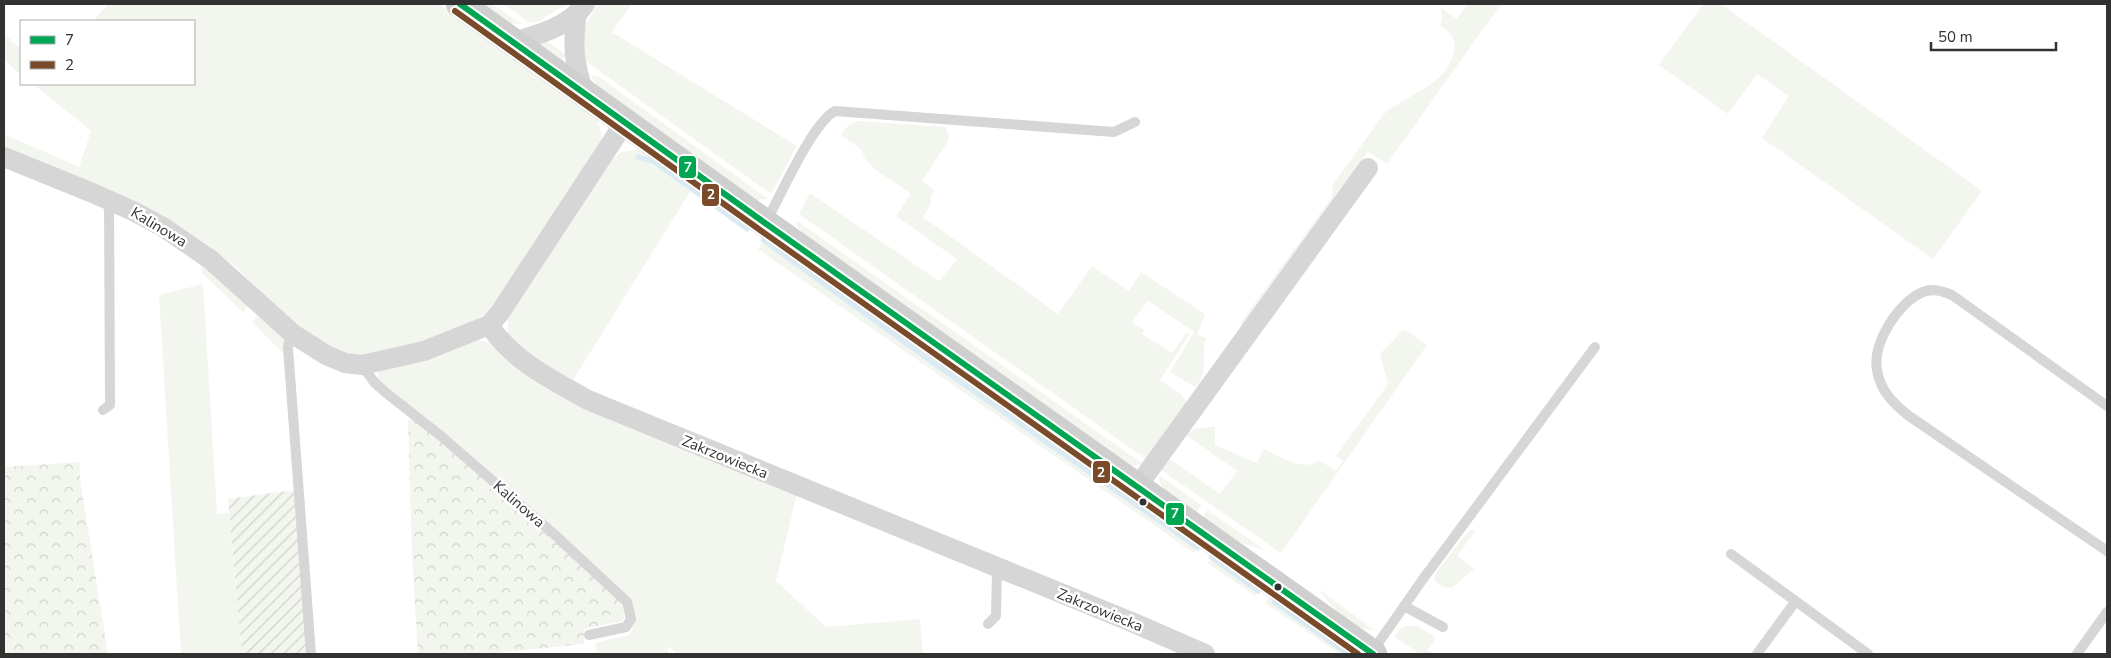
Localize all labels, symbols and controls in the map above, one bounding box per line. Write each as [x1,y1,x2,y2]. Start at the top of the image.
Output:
legend [20,20,195,85]
scale bar [1931,20,2056,52]
text: 50 m [1938,27,1973,47]
text: 7 [65,30,74,50]
text: 2 [65,55,74,75]
line badge: 7 [678,155,697,179]
text: 7 [684,158,692,177]
line badge: 2 [701,183,720,207]
text: 2 [707,185,715,204]
street label: Kalinowa [127,202,191,252]
street label: Zakrzowiecka [679,431,771,483]
line badge: 2 [1092,460,1111,484]
text: 2 [1097,463,1105,482]
street label: Kalinowa [489,476,549,532]
unlabelled marker [1138,497,1148,507]
line badge: 7 [1165,502,1185,526]
text: 7 [1171,504,1179,523]
unlabelled marker [1273,582,1283,592]
street label: Zakrzowiecka [1054,584,1146,636]

